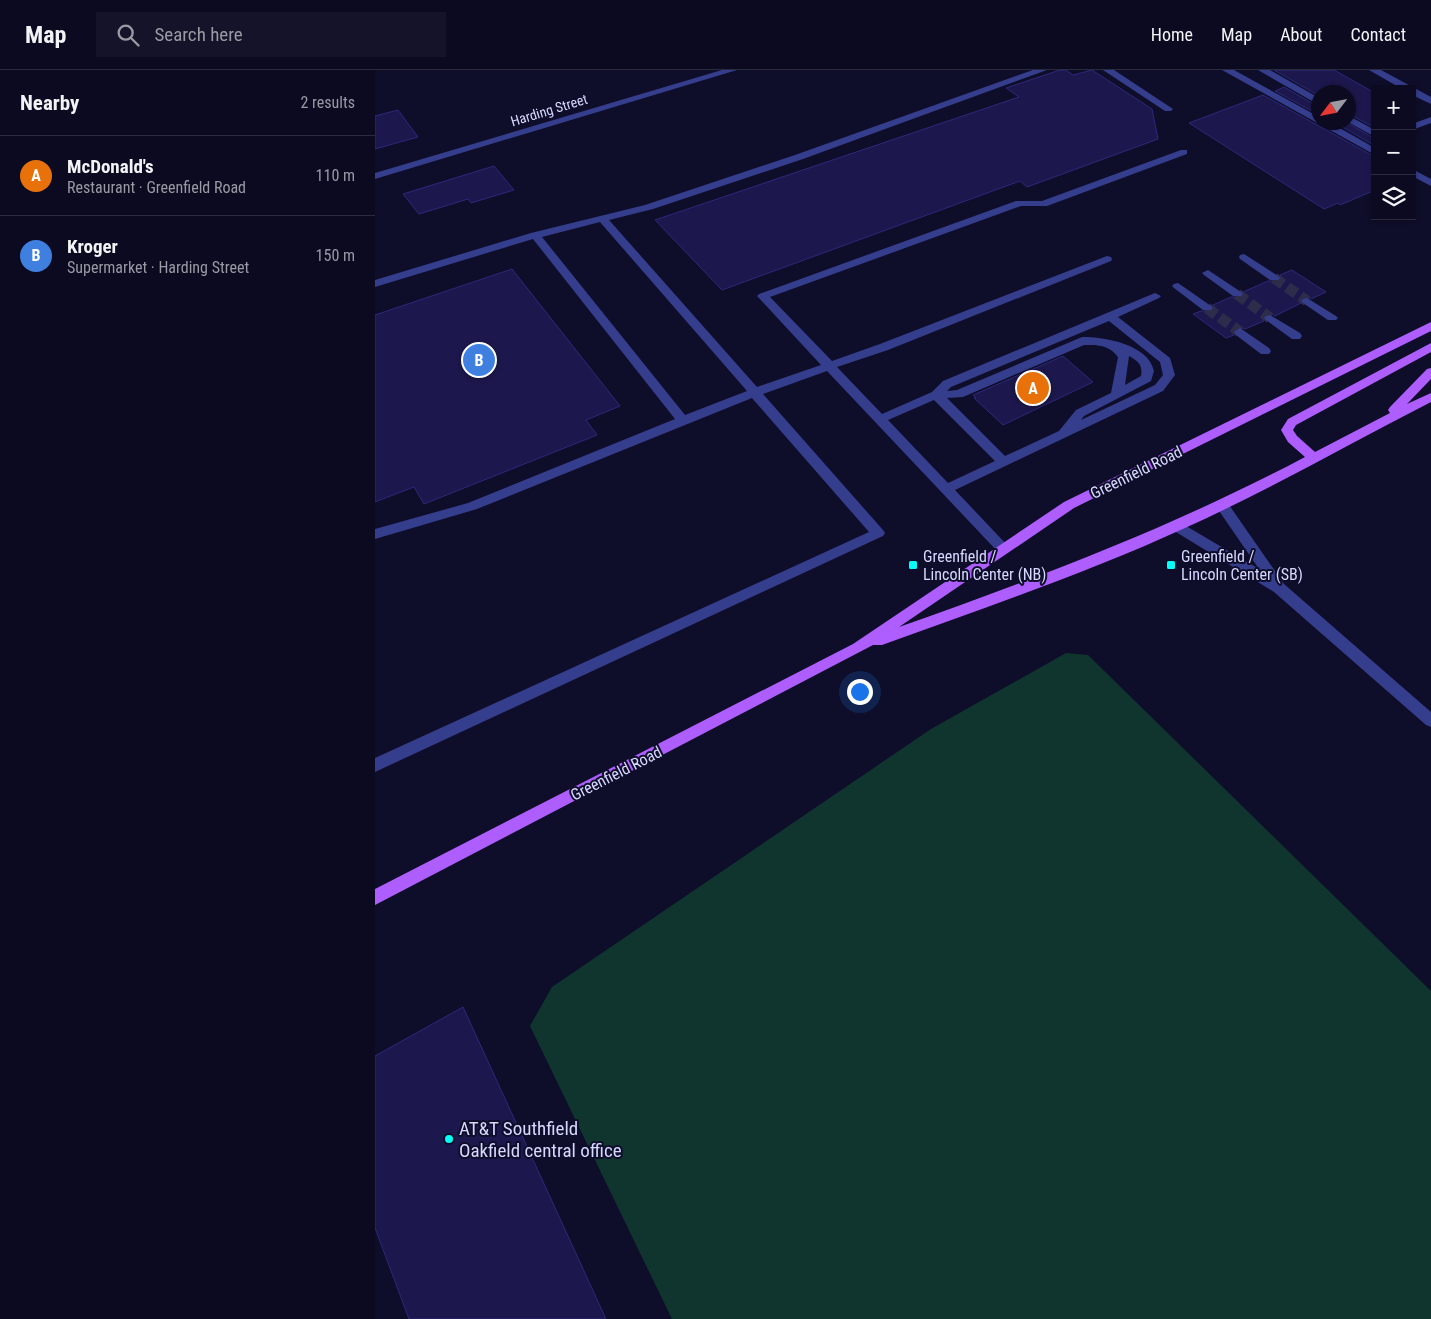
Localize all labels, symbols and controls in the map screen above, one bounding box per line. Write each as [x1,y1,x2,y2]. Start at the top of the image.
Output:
search box [96,12,446,57]
text: Map [25,21,66,49]
icon: search [114,21,142,49]
text: Search here [154,23,243,46]
text: Home [1151,24,1193,45]
text: Map [1221,24,1252,45]
text: About [1280,24,1322,45]
text: Contact [1350,24,1406,45]
north arrow [1311,85,1356,130]
map controls [1371,85,1416,220]
button: + [1371,85,1416,130]
text: Nearby [20,91,79,115]
street label: Harding Street [509,91,589,129]
text: 2 results [300,93,355,112]
button: − [1371,130,1416,175]
text: McDonald's [67,155,154,178]
text: A [31,166,41,185]
text: 110 m [316,166,355,185]
button: layers [1371,175,1416,220]
text: Restaurant · Greenfield Road [67,178,246,197]
text: Kroger [67,235,118,258]
text: B [32,246,40,265]
text: 150 m [316,246,355,265]
text: Supermarket · Harding Street [67,258,249,277]
pin: B [463,341,495,379]
pin: A [1017,369,1049,407]
street label: Greenfield Road [1087,442,1185,503]
place label: Greenfield / Lincoln Center (NB) [923,547,1046,584]
place label: Greenfield / Lincoln Center (SB) [1181,547,1303,584]
marker: Greenfield / Lincoln Center (NB) [907,559,919,571]
marker: Greenfield / Lincoln Center (SB) [1165,559,1177,571]
your location [847,679,873,705]
street label: Greenfield Road [568,742,665,805]
place label: AT&T Southfield Oakfield central office [459,1117,622,1162]
marker: AT&T Southfield Oakfield central office [443,1133,455,1145]

